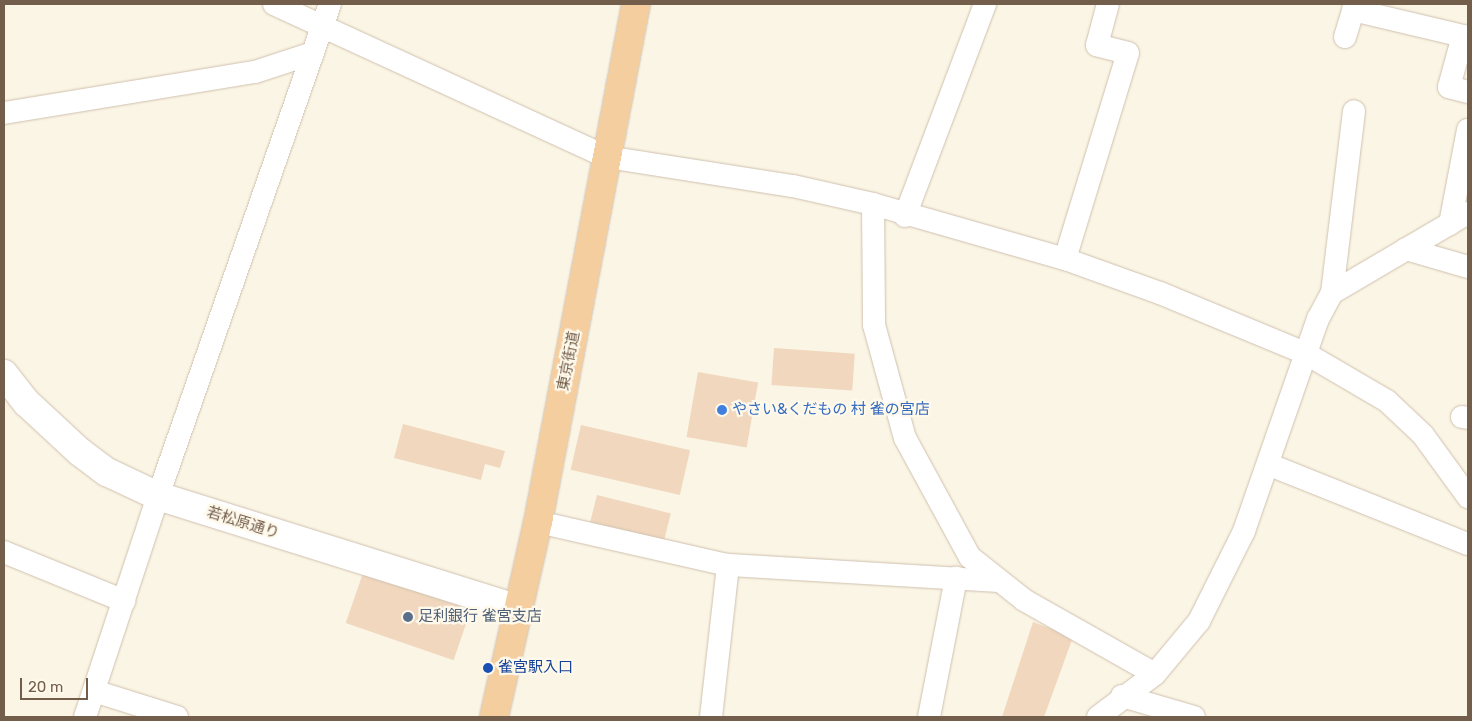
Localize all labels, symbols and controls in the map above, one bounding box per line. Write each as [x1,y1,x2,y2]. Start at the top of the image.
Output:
street label: 東京街道 [554,330,584,392]
place label: やさい&くだもの 村 雀の宮店 [732,401,930,419]
marker: やさい&くだもの 村 雀の宮店 [716,404,728,416]
street label: 若松原通り [205,503,281,543]
place label: 足利銀行 雀宮支店 [418,608,542,626]
marker: 足利銀行 雀宮支店 [402,611,414,623]
place label: 雀宮駅入口 [498,659,573,677]
marker: 雀宮駅入口 [482,662,494,674]
scale bar [22,668,90,700]
text: 20 m [28,678,63,696]

